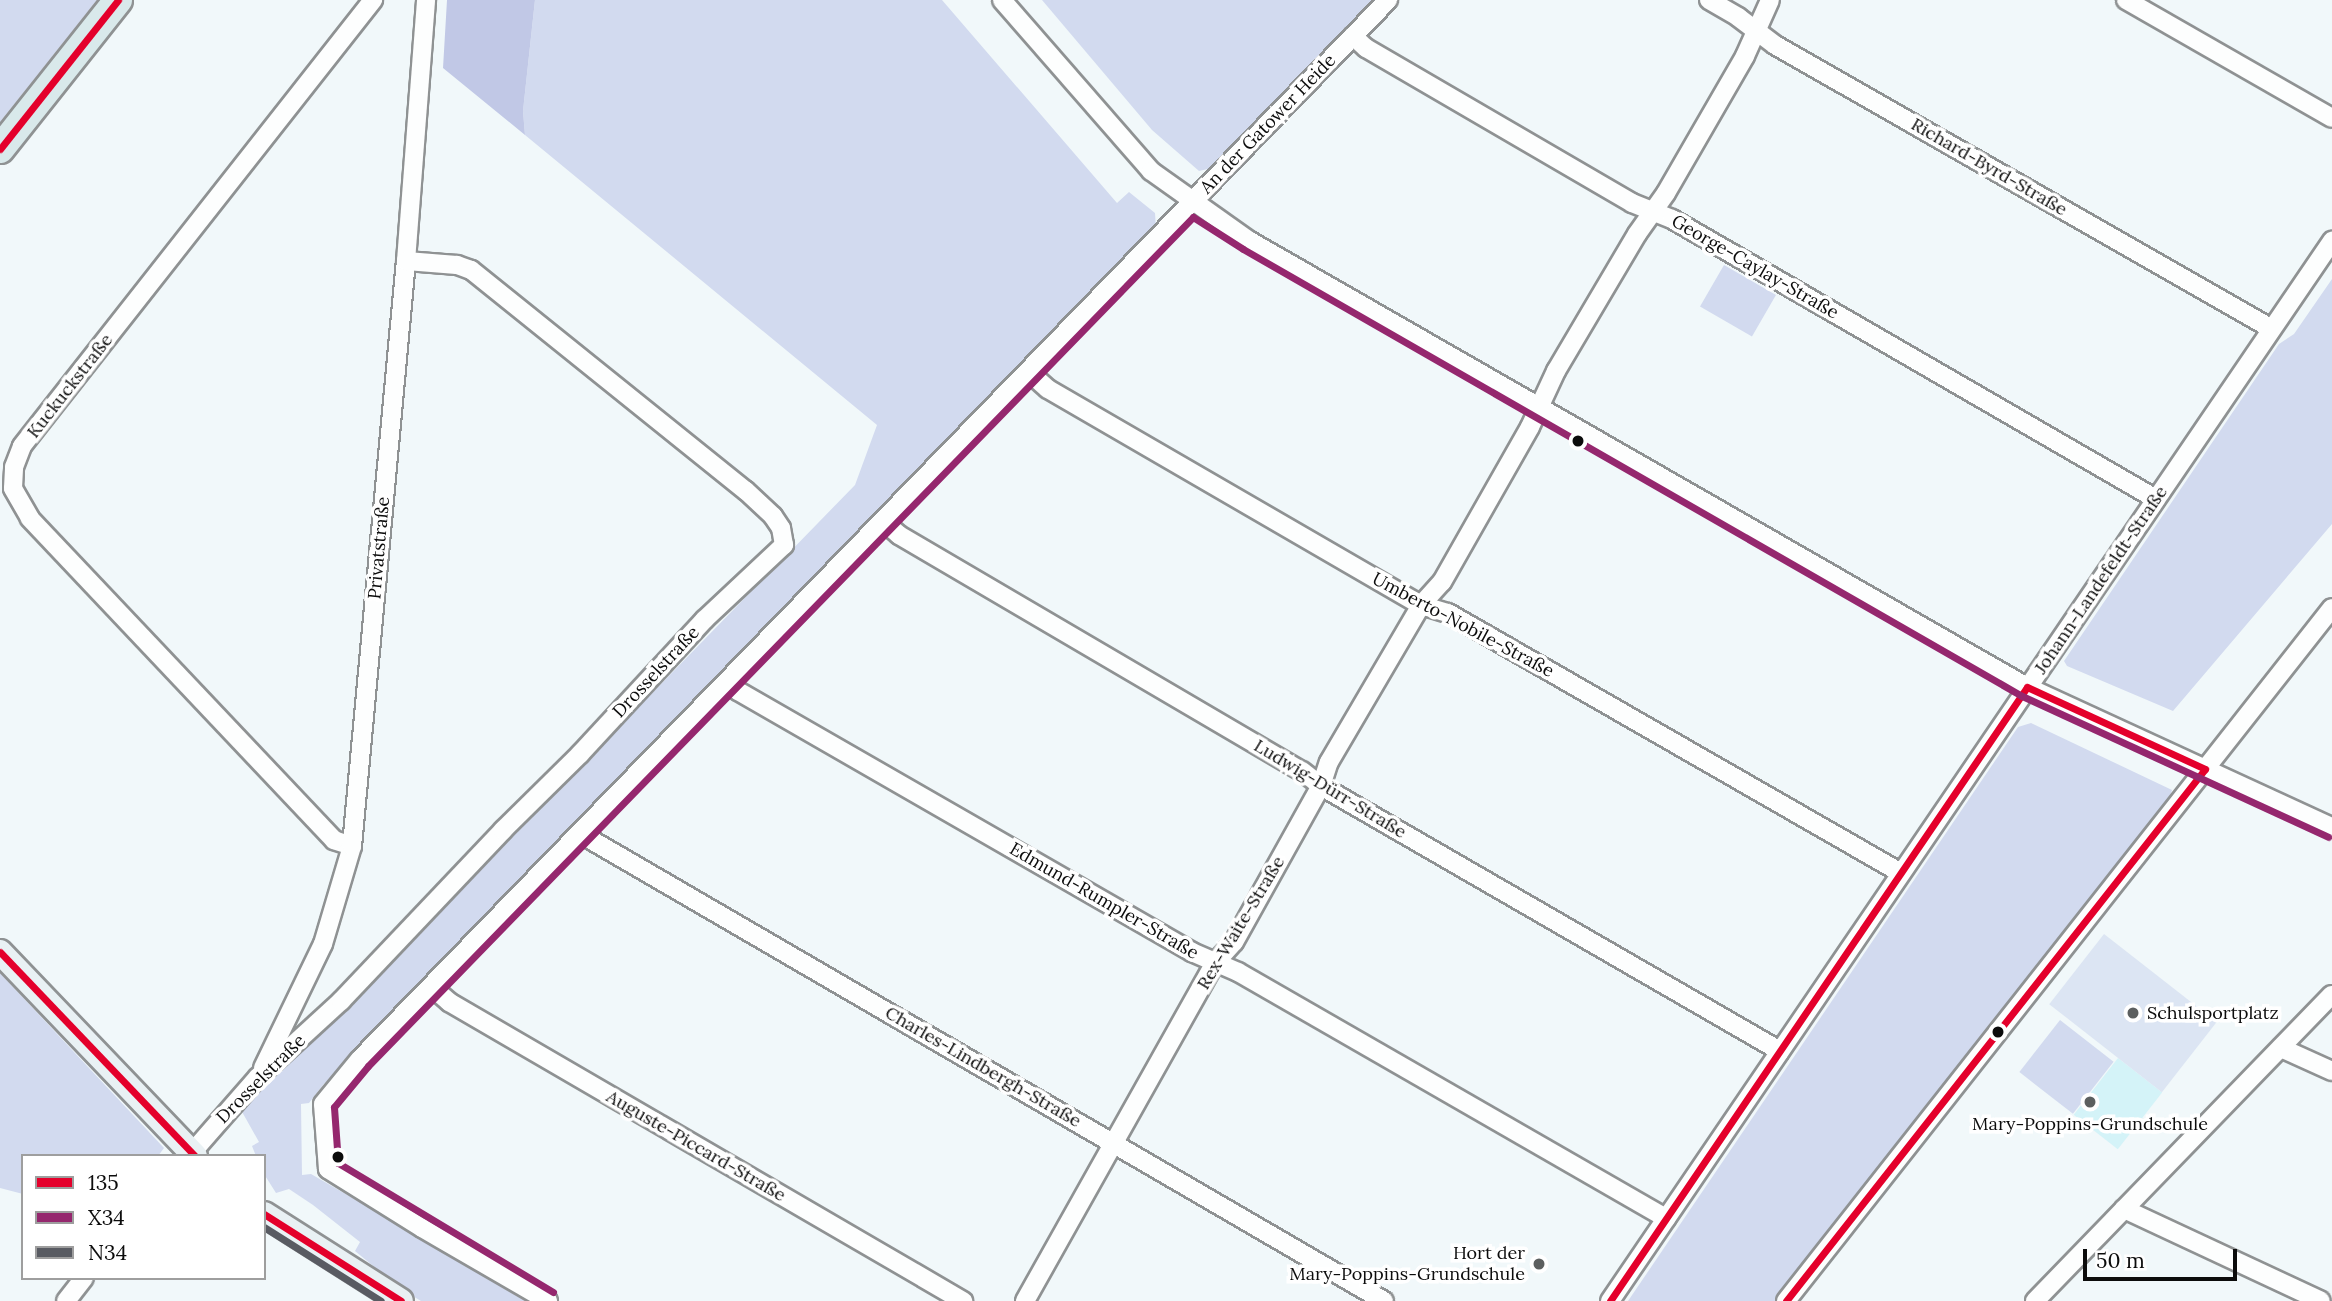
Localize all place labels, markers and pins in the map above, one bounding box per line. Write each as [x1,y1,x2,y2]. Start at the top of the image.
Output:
unlabelled marker [1571,434,1585,448]
place label: Schulsportplatz [2147,1002,2279,1024]
marker: Schulsportplatz [2125,1005,2141,1021]
unlabelled marker [1991,1025,2005,1039]
marker: Mary-Poppins-Grundschule [2082,1094,2098,1110]
place label: Mary-Poppins-Grundschule [1972,1113,2208,1135]
unlabelled marker [331,1150,345,1164]
place label: Hort der Mary-Poppins-Grundschule [1289,1243,1525,1286]
marker: Hort der Mary-Poppins-Grundschule [1531,1256,1547,1272]

